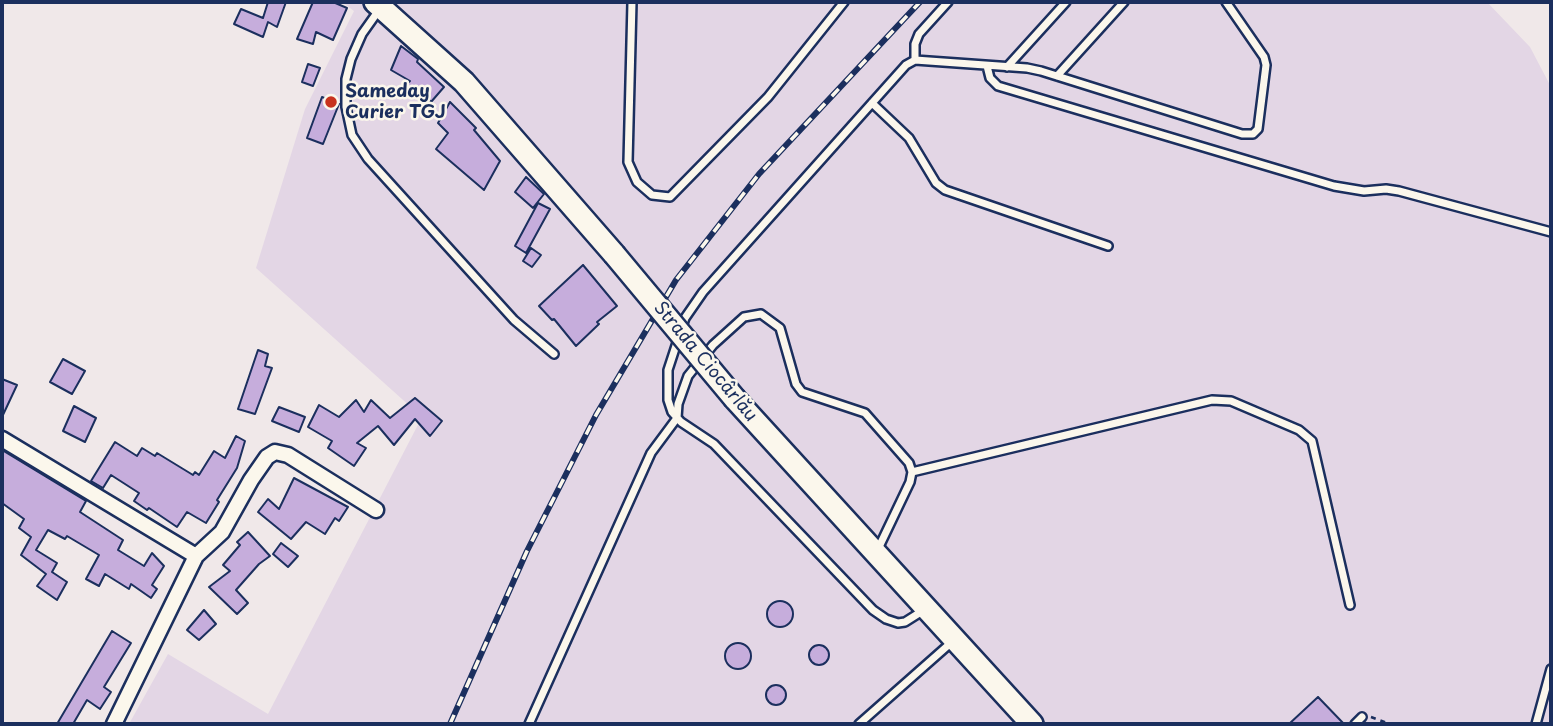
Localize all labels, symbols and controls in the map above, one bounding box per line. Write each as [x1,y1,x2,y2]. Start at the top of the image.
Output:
place label: Sameday Curier TGJ [345,81,446,124]
marker: Sameday Curier TGJ [323,94,339,110]
street label: Strada Ciocârlău [649,298,761,426]

